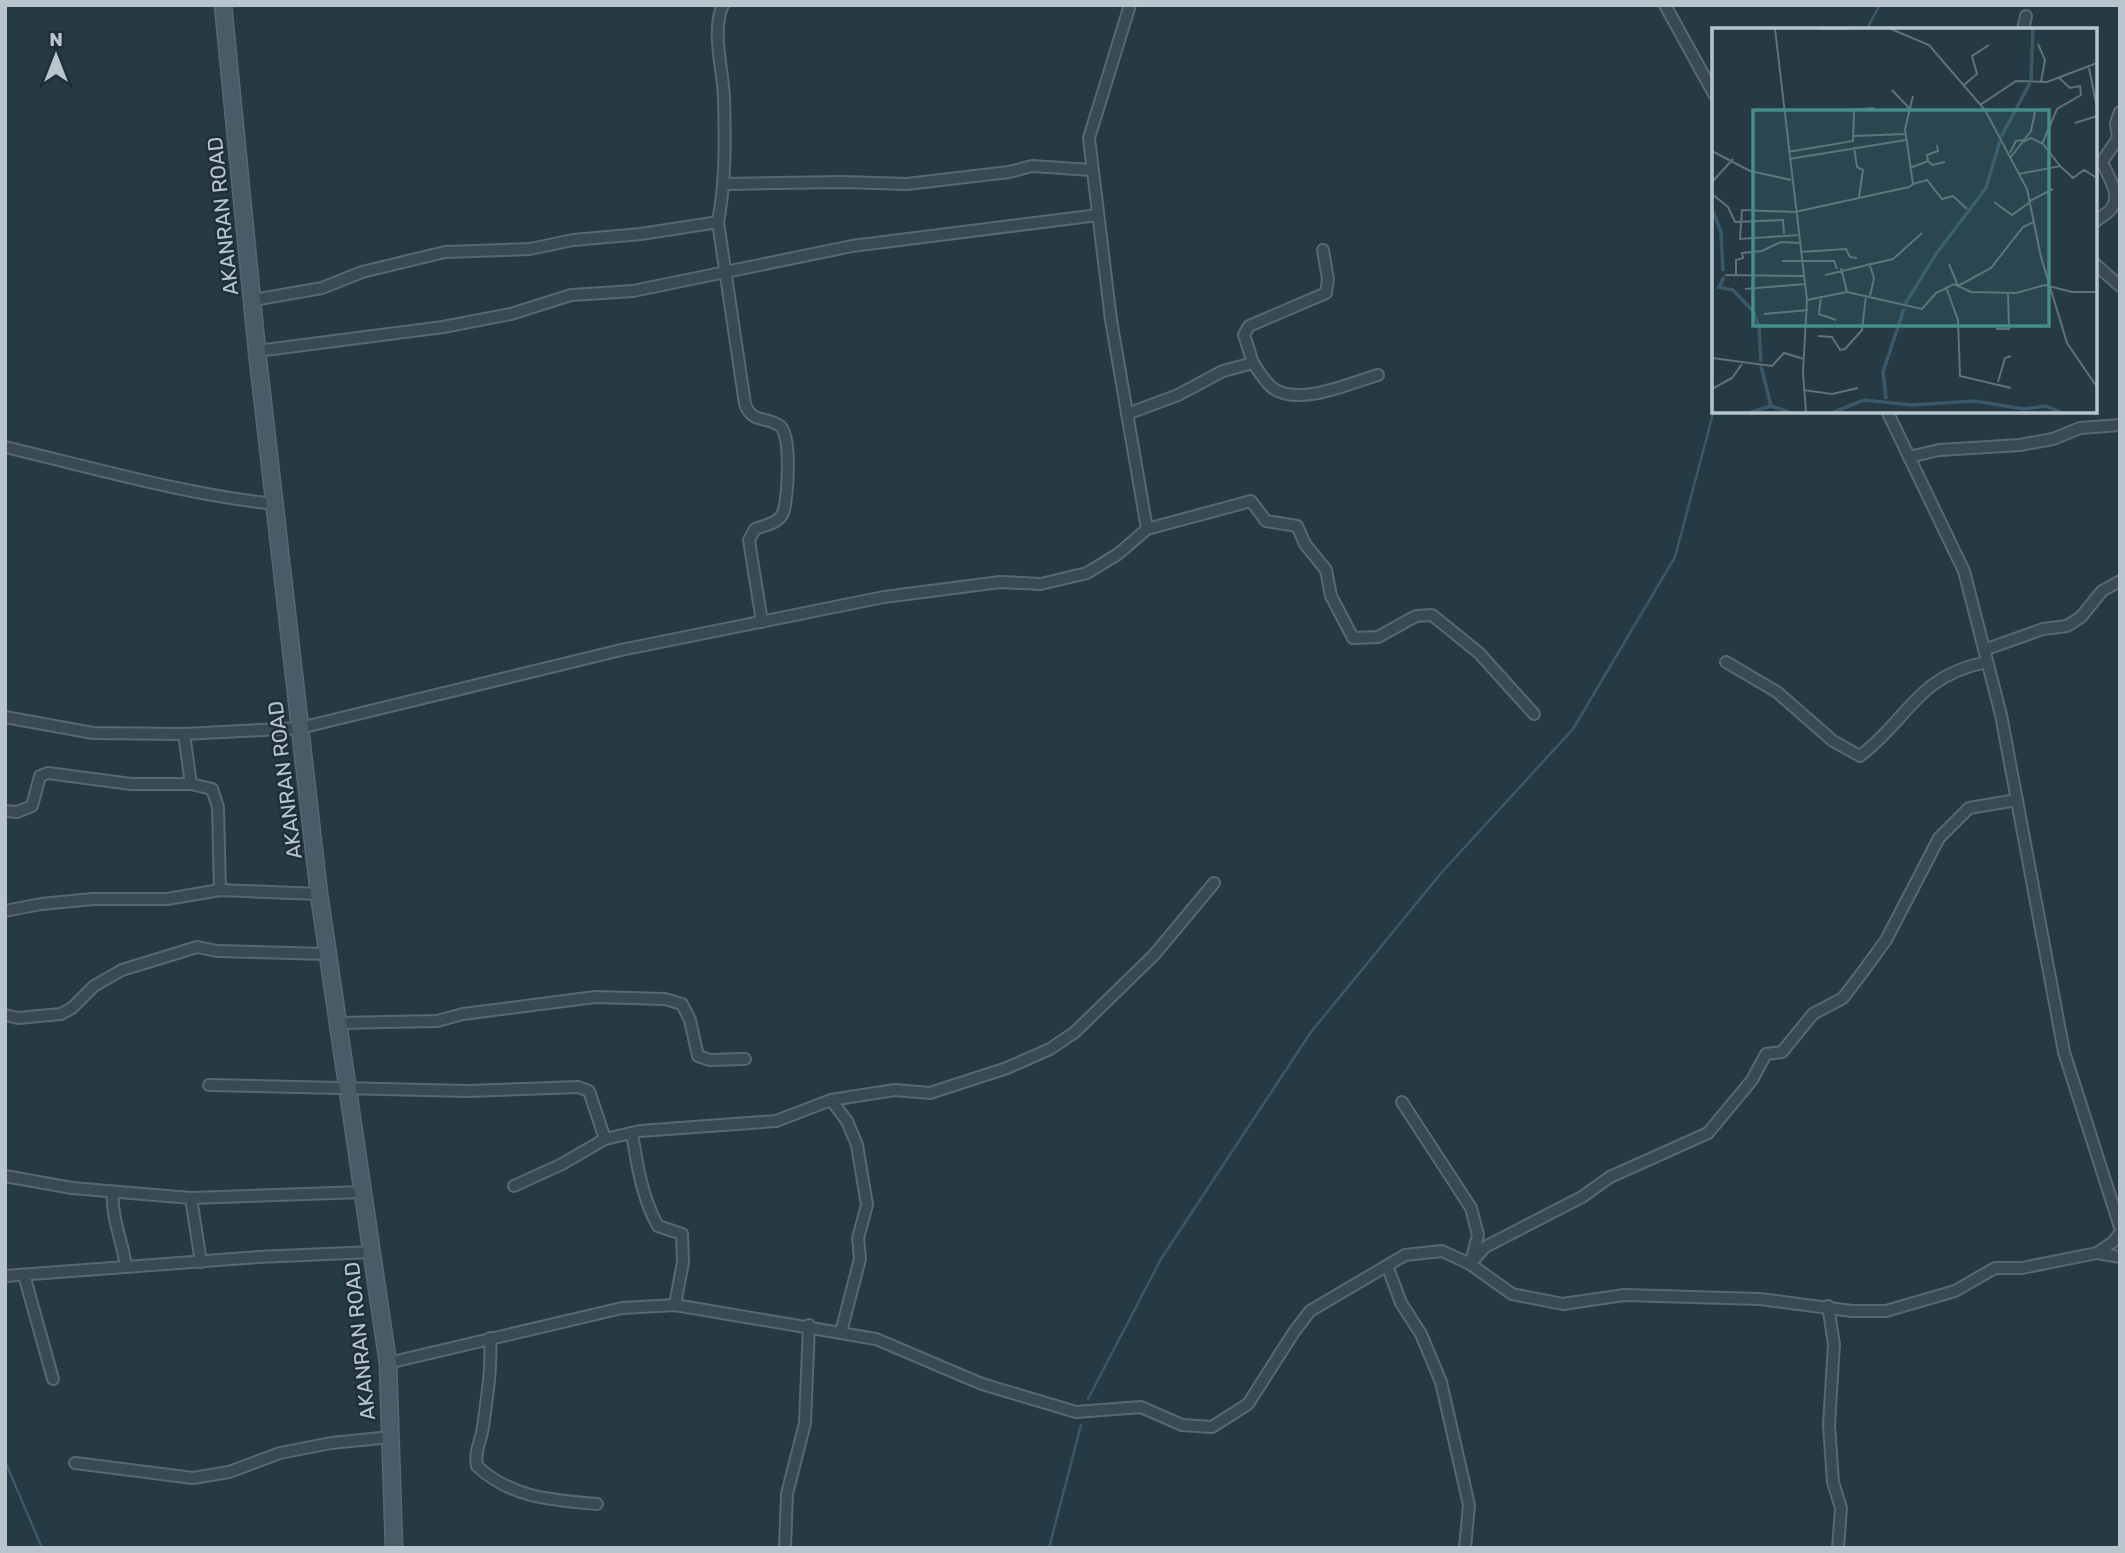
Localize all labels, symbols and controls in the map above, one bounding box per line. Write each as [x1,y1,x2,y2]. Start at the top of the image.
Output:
north arrow [21,21,91,91]
text: N [49,28,63,51]
inset map [1712,28,2097,413]
street label: AKANRAN ROAD [202,136,243,296]
street label: AKANRAN ROAD [262,700,307,861]
street label: AKANRAN ROAD [339,1261,380,1421]

